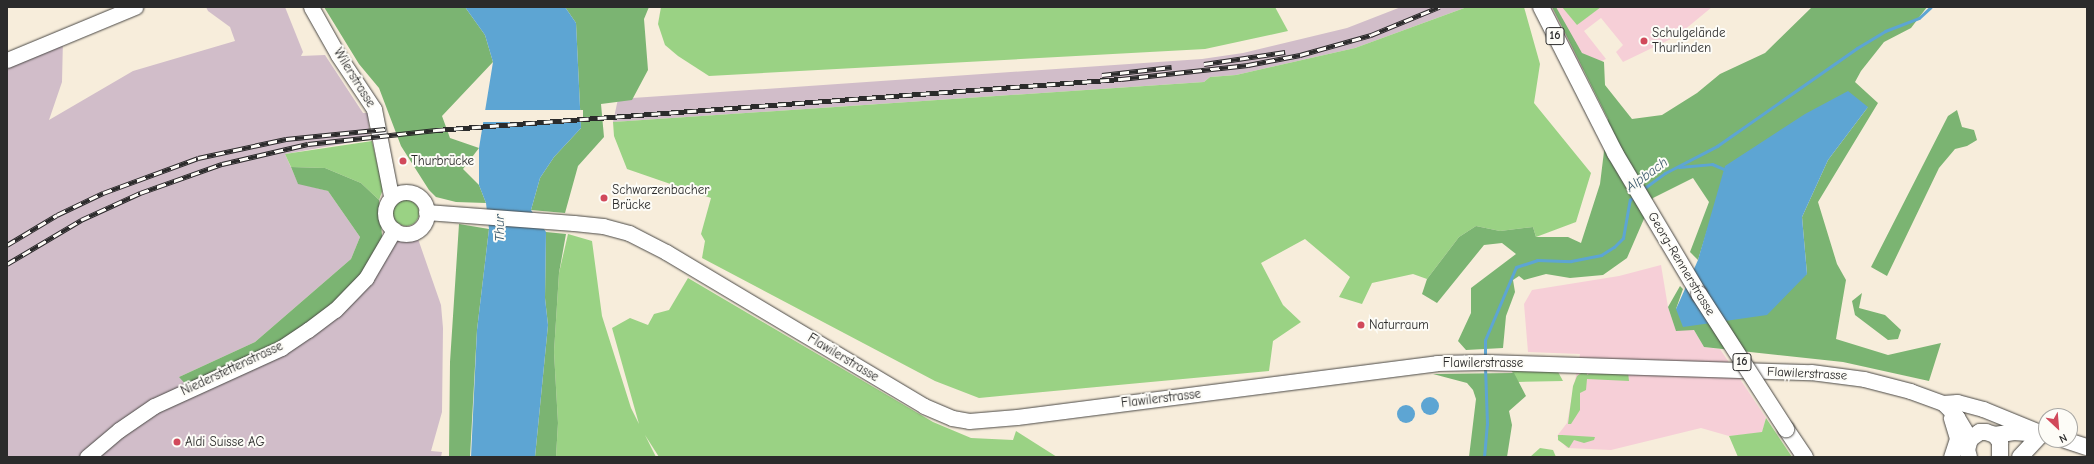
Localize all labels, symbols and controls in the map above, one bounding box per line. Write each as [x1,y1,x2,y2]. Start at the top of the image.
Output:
road number: 16 [1545,26,1565,46]
place label: Schulgelände Thurlinden [1652,26,1725,57]
marker: Schulgelände Thurlinden [1639,36,1649,46]
street label: Wilerstrasse [330,46,378,110]
place label: Thurbrücke [411,153,474,169]
water label: Alpbach [1623,154,1671,196]
marker: Thurbrücke [398,156,408,166]
place label: Schwarzenbacher Brücke [612,183,709,214]
marker: Schwarzenbacher Brücke [599,193,609,203]
street label: Georg-Rennerstrasse [1644,210,1718,318]
water label: Thur [492,214,508,242]
place label: Naturraum [1369,317,1429,333]
marker: Naturraum [1356,320,1366,330]
street label: Flawilerstrasse [805,331,881,385]
street label: Niederstettenstrasse [179,339,285,399]
road number: 16 [1732,352,1752,372]
street label: Flawilerstrasse [1443,355,1523,371]
street label: Flawilerstrasse [1766,364,1848,384]
street label: Flawilerstrasse [1120,386,1202,412]
north arrow [2038,408,2078,448]
text: N [2057,431,2069,446]
place label: Aldi Suisse AG [185,434,265,450]
marker: Aldi Suisse AG [172,437,182,447]

